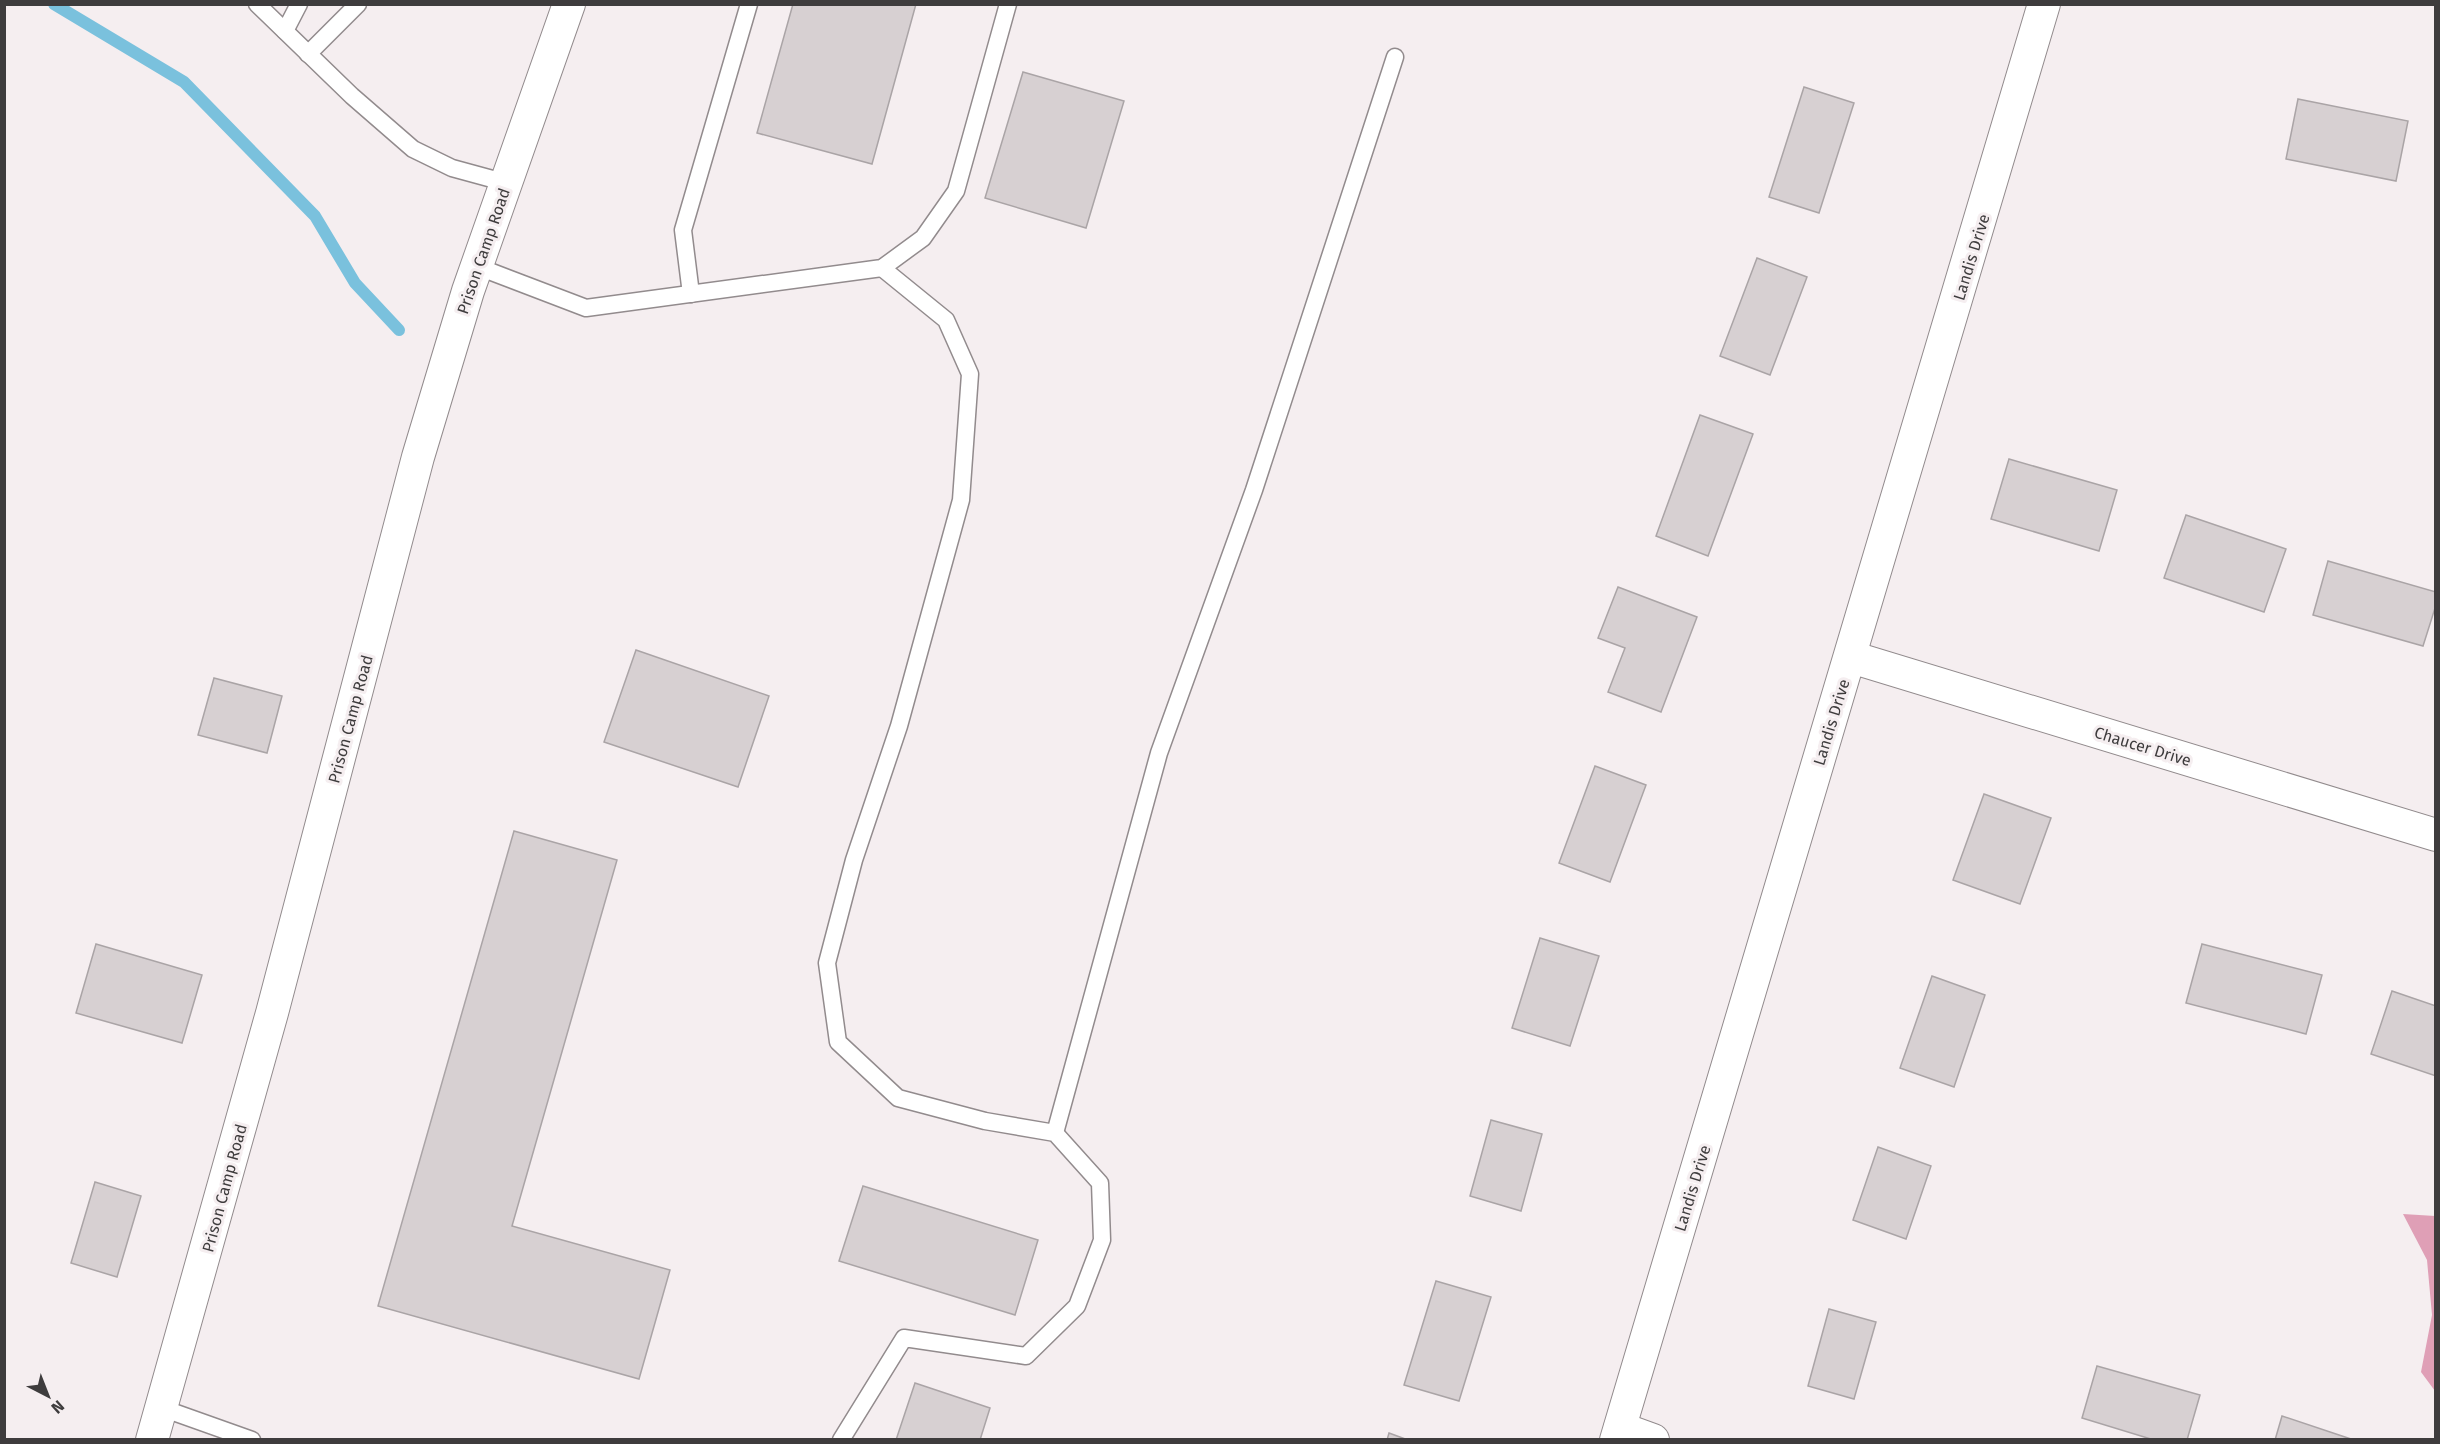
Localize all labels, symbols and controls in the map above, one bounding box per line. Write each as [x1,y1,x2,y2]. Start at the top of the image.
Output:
street label: Prison Camp Road [453,186,514,317]
street label: Landis Drive [1949,212,1994,303]
street label: Prison Camp Road [324,653,377,785]
street label: Landis Drive [1809,677,1854,768]
street label: Chaucer Drive [2092,723,2194,770]
street label: Prison Camp Road [198,1122,251,1254]
street label: Landis Drive [1670,1143,1715,1234]
north arrow [18,1366,78,1426]
text: N [47,1396,68,1417]

